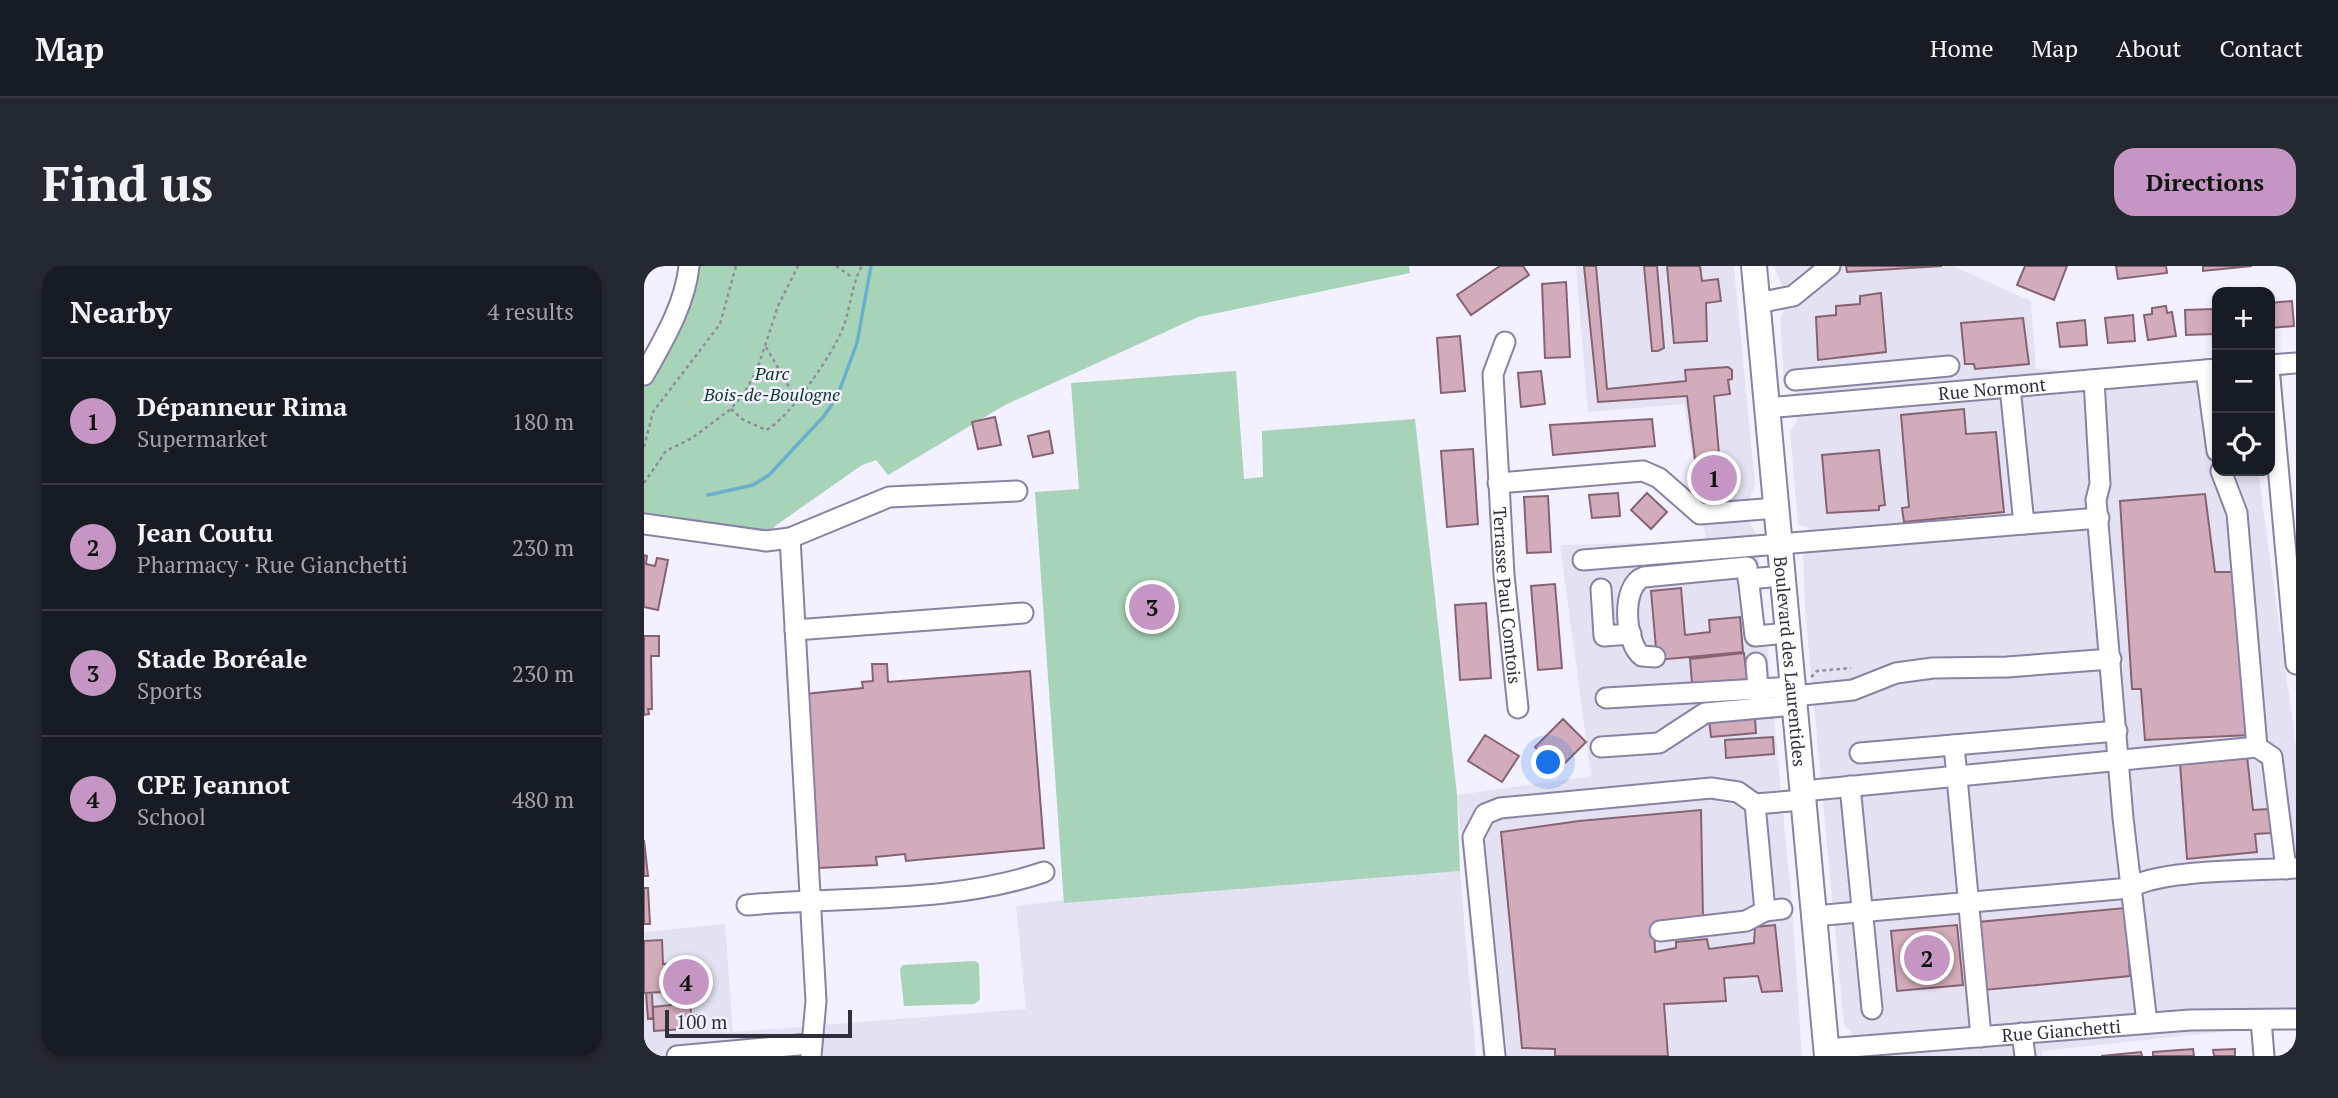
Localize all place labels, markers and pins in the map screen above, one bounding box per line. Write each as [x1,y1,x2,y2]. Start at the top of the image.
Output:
pin: 1 [1691,452,1737,504]
pin: 3 [1129,581,1175,633]
pin: 2 [1904,932,1950,984]
pin: 4 [663,956,709,1008]

